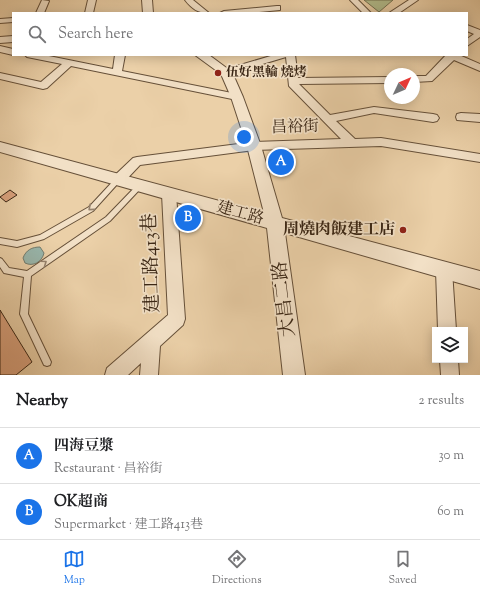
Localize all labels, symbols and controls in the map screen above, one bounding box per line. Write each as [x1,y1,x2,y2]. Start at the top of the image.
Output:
search box [12,12,468,56]
icon: search [26,23,48,45]
text: Search here [58,24,133,45]
place label: 伍好黑輪 燒烤 [226,64,307,82]
marker: 伍好黑輪 燒烤 [213,68,223,78]
north arrow [384,68,420,104]
street label: 昌裕街 [271,116,319,140]
your location [234,127,254,147]
pin: A [268,147,294,177]
street label: 建工路 [214,196,266,232]
one-way arrow [88,203,95,210]
pin: B [175,203,201,233]
street label: 建工路413巷 [137,213,167,313]
place label: 周燒肉飯建工店 [283,219,395,242]
marker: 周燒肉飯建工店 [398,225,408,235]
street label: 大昌二路 [267,260,303,338]
one-way arrow [40,261,47,268]
map controls [432,327,468,363]
button: layers [432,327,468,363]
text: Nearby [16,389,68,413]
text: 2 results [419,392,464,410]
text: 四海豆漿 [54,436,114,457]
text: A [24,447,34,465]
text: 30 m [438,447,464,465]
text: Restaurant · 昌裕街 [54,460,163,478]
text: OK超商 [54,492,108,513]
text: B [25,503,33,521]
text: 60 m [437,503,464,521]
text: Supermarket · 建工路413巷 [54,516,203,534]
tab: Map [63,548,85,588]
tab: Directions [212,548,262,588]
tab: Saved [388,548,417,588]

